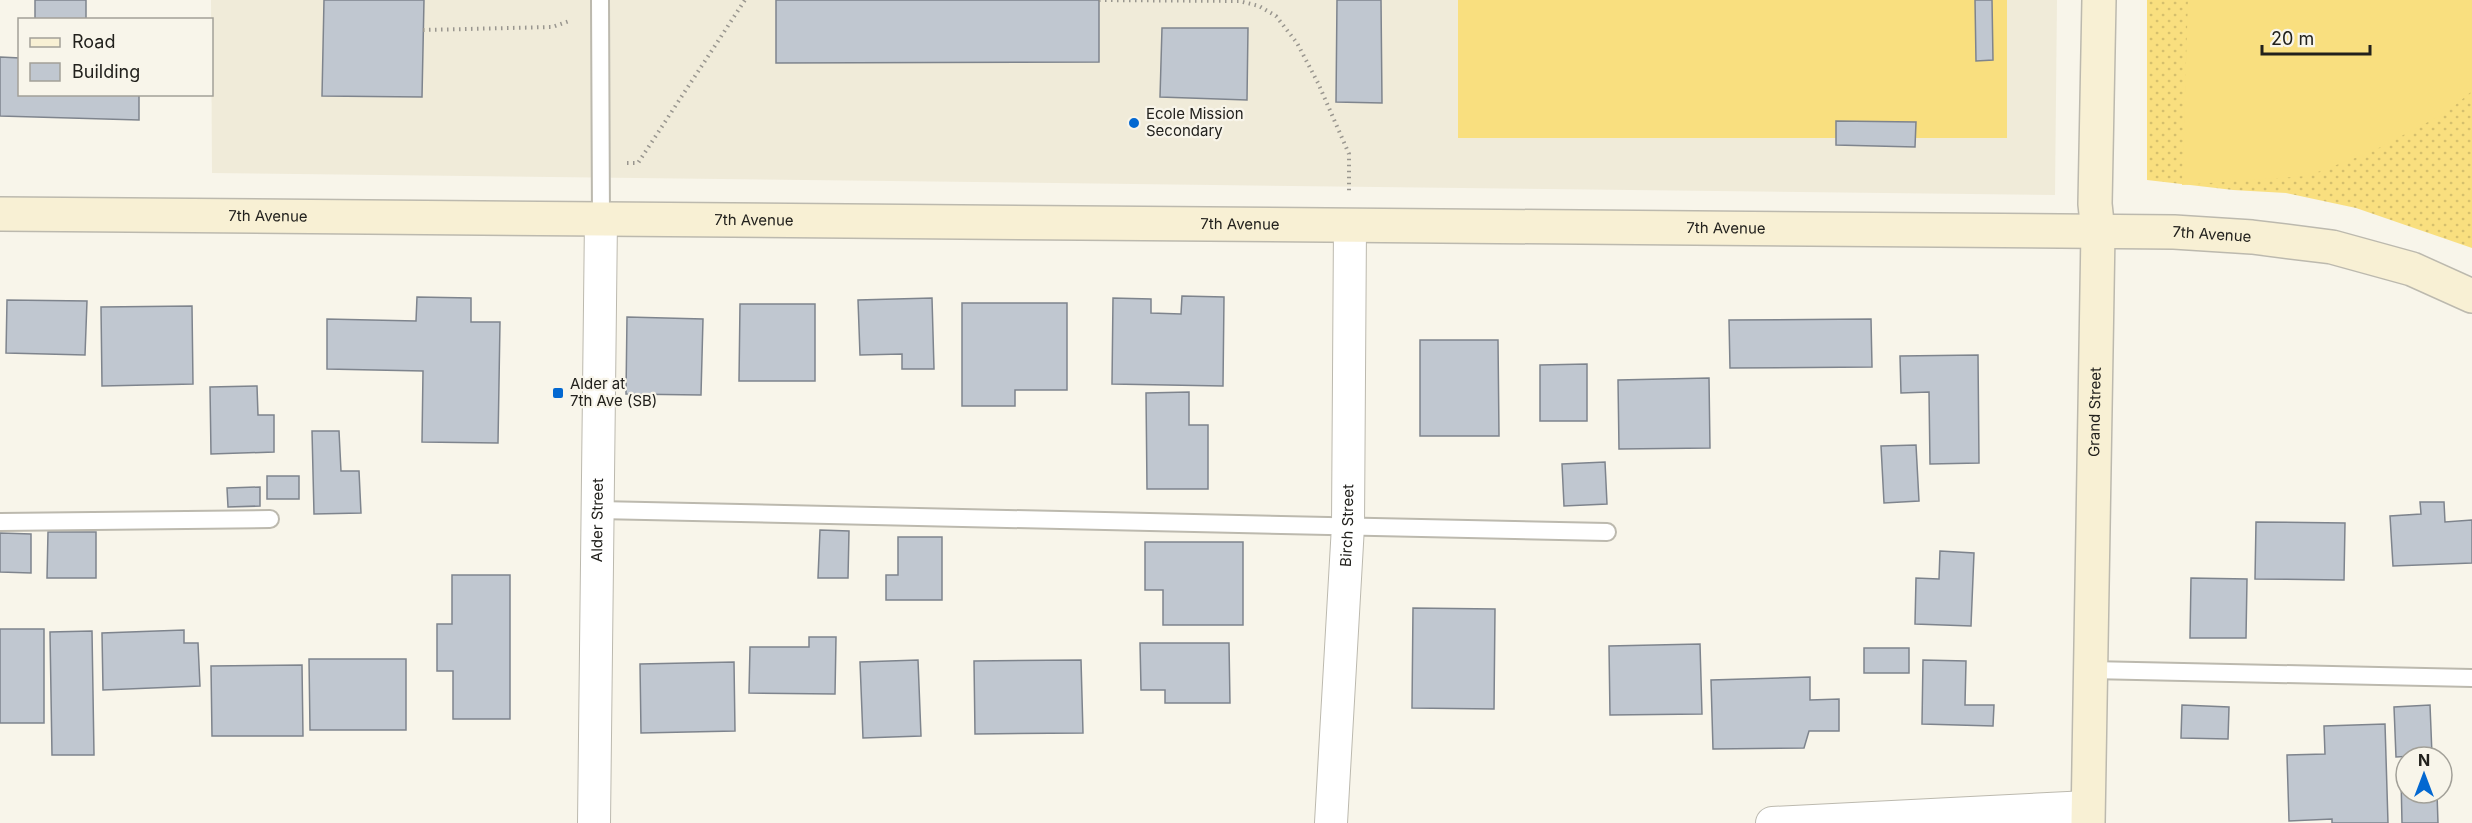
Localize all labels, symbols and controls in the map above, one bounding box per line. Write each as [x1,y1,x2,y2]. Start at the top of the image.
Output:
legend [18,18,213,96]
scale bar [2262,18,2370,56]
text: 20 m [2271,28,2314,49]
text: Road [72,31,115,52]
text: Building [72,61,140,82]
place label: Ecole Mission Secondary [1146,104,1244,140]
marker: Ecole Mission Secondary [1127,116,1141,130]
street label: 7th Avenue [228,206,308,226]
street label: 7th Avenue [714,210,794,230]
street label: 7th Avenue [1200,214,1280,234]
street label: 7th Avenue [1686,218,1766,238]
street label: 7th Avenue [2172,222,2252,246]
street label: Grand Street [2084,367,2105,457]
place label: Alder at 7th Ave (SB) [570,374,657,410]
marker: Alder at 7th Ave (SB) [551,386,565,400]
street label: Alder Street [587,478,607,562]
street label: Birch Street [1336,484,1357,567]
north arrow [2394,745,2454,805]
text: N [2418,750,2430,770]

